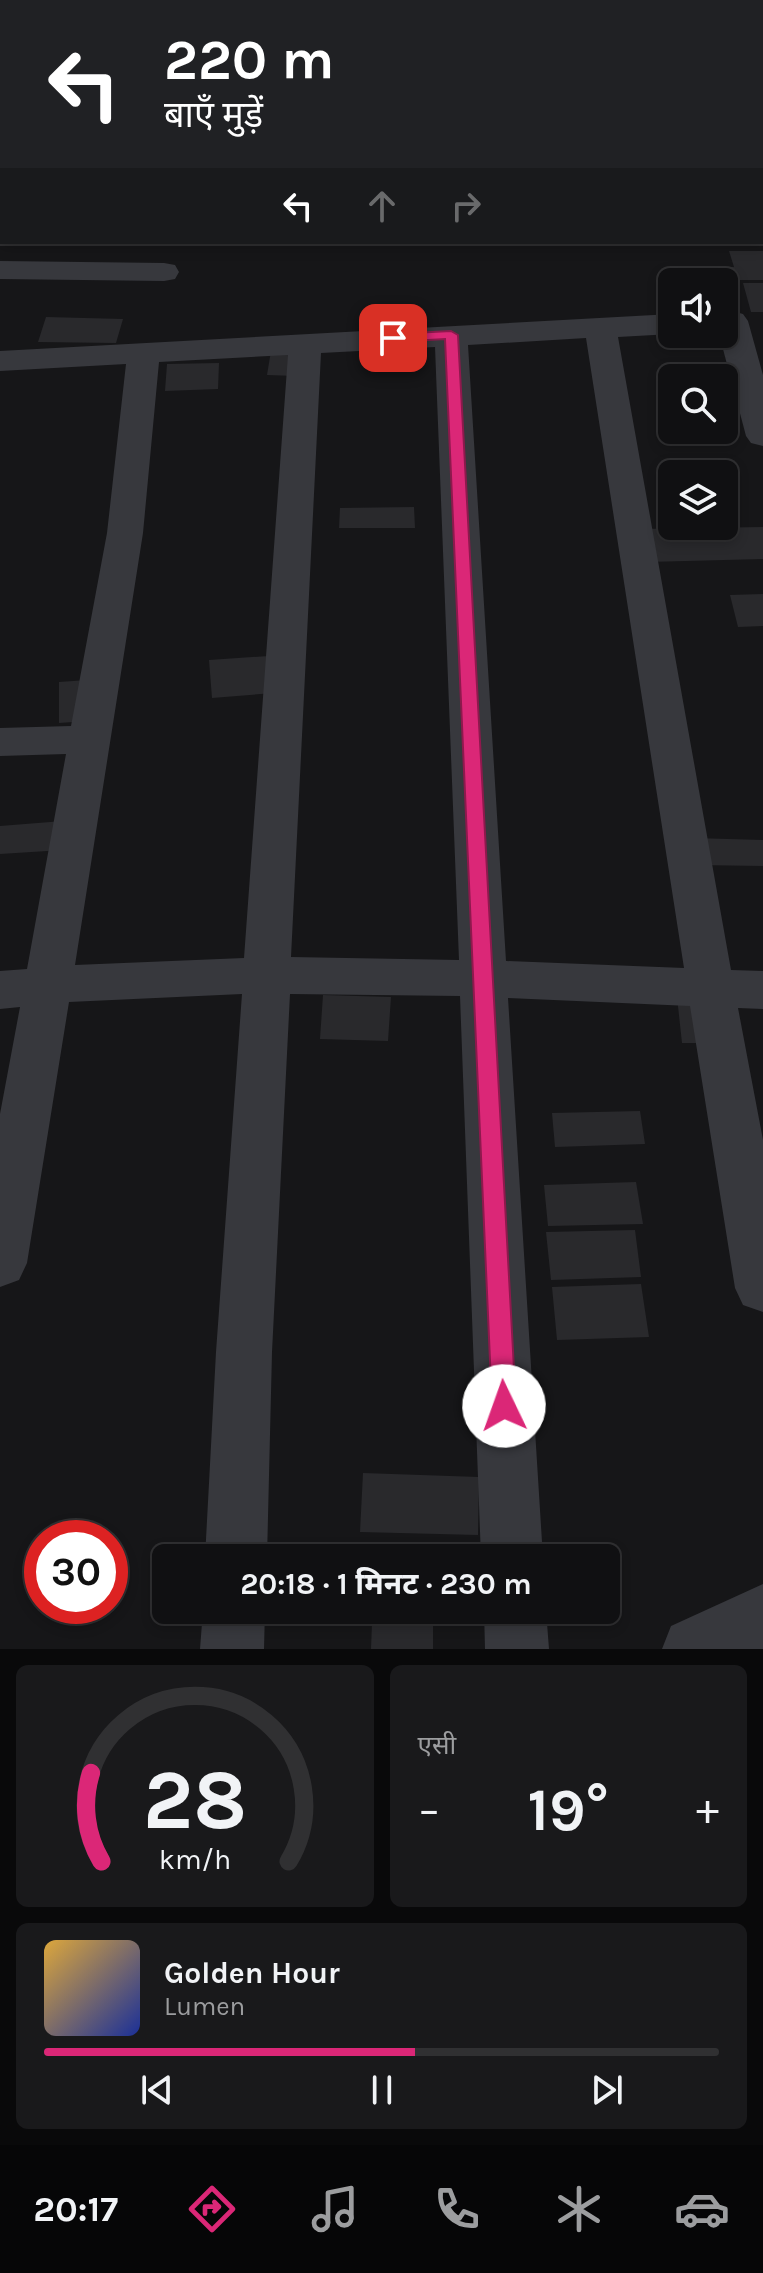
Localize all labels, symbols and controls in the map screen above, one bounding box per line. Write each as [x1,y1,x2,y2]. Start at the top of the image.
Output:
text: 220 m [164,27,335,92]
icon: left [32,32,136,136]
text: बाएँ मुड़ें [164,94,263,136]
icon: left [276,184,320,228]
icon: ahead [360,184,404,228]
icon: right [444,184,488,228]
map controls [658,268,738,540]
button: sound [658,268,738,348]
pin [359,304,427,372]
icon: arrive [371,316,415,360]
button: search [658,364,738,444]
button: layers [658,460,738,540]
position arrow [462,1364,546,1448]
speed limit sign: 30 [24,1520,128,1624]
text: 20:18 · 1 मिनट · 230 m [240,1566,532,1602]
text: एसी [418,1730,456,1761]
text: 28 [143,1752,247,1849]
text: 19° [528,1775,609,1845]
text: − [418,1784,441,1835]
text: + [696,1784,719,1835]
text: km/h [159,1843,231,1876]
text: Golden Hour [164,1955,340,1991]
text: Lumen [164,1991,245,2022]
icon: previous [135,2068,179,2112]
icon: pause [360,2068,404,2112]
icon: next [585,2068,629,2112]
icon: directions [184,2181,240,2237]
icon: music [307,2181,363,2237]
icon: phone [429,2181,485,2237]
icon: climate [551,2181,607,2237]
icon: car [674,2181,730,2237]
text: 20:17 [33,2188,118,2230]

